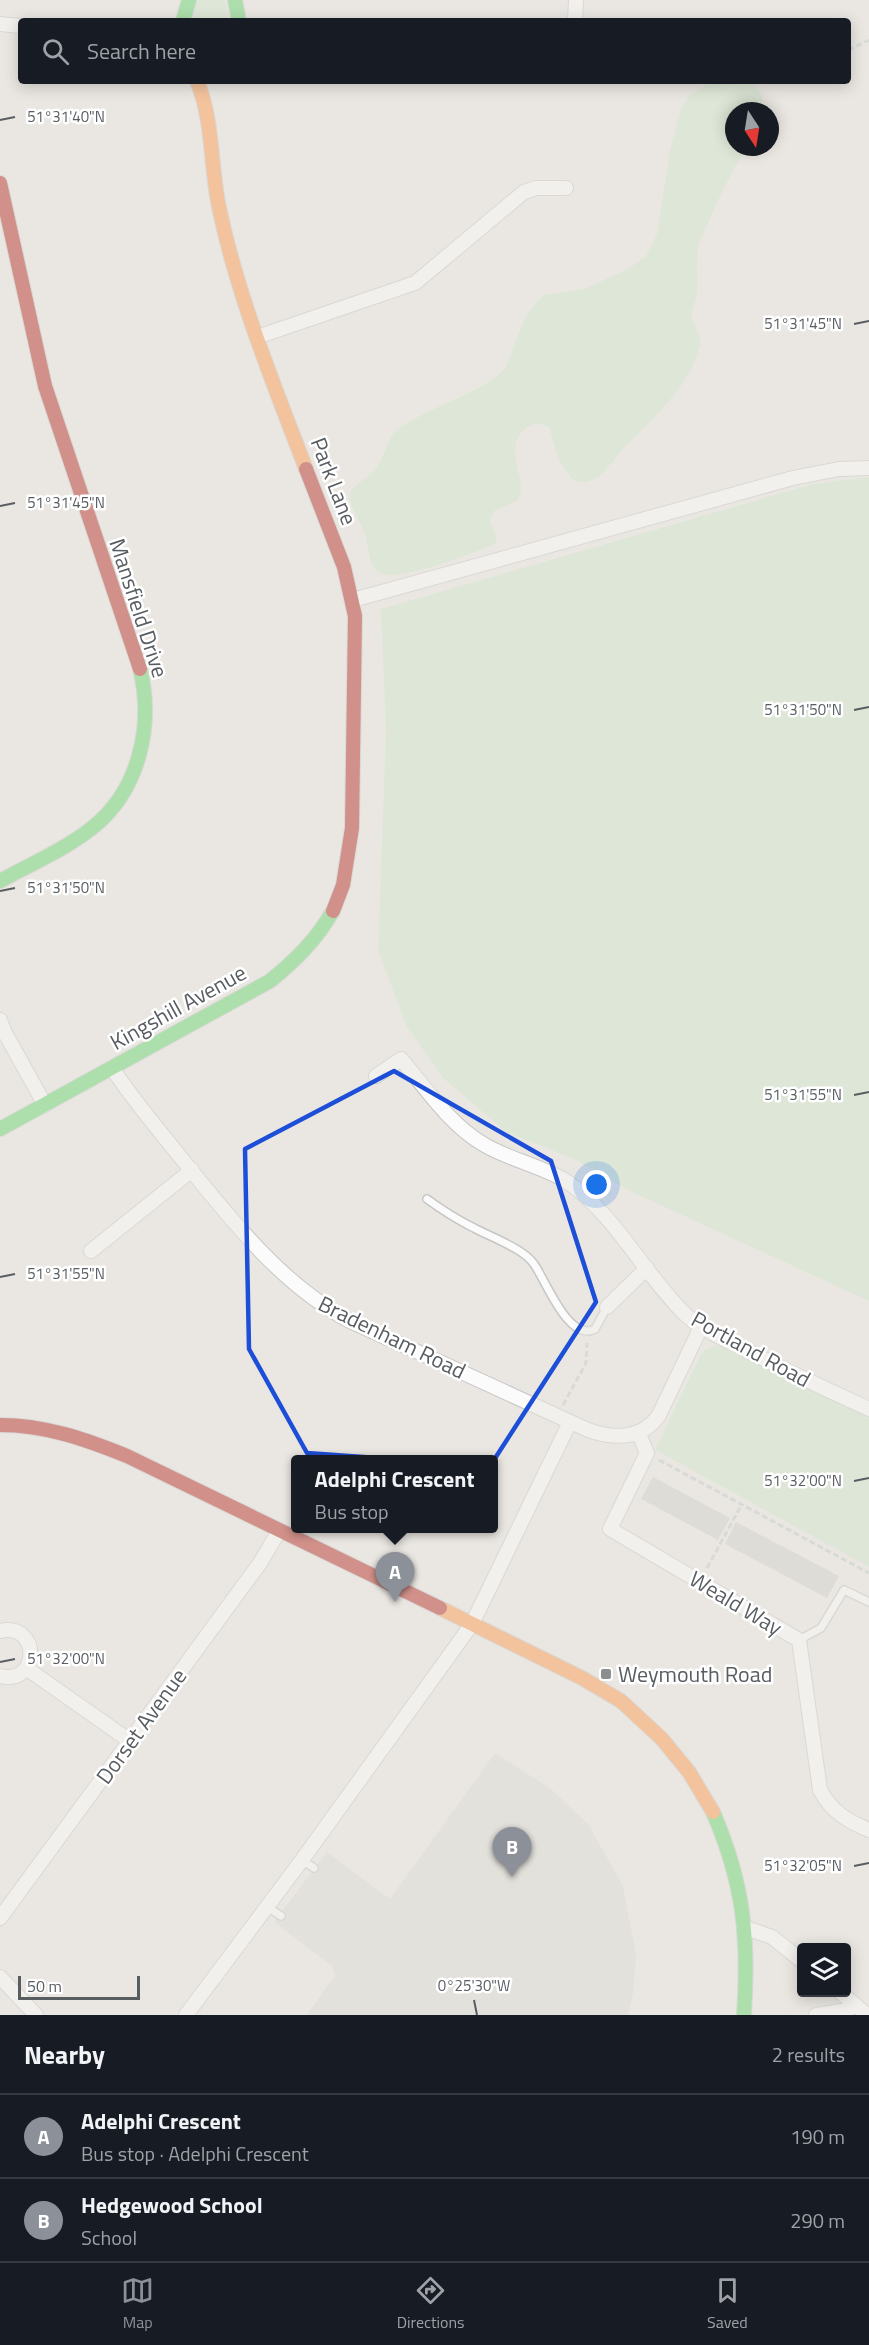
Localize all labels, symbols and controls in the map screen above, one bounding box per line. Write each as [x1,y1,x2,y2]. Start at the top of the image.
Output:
search box [18,18,851,84]
text: Search here [87,34,196,68]
icon: search [39,35,72,68]
north arrow [725,102,779,156]
text: 51°31'40"N [27,105,105,128]
text: 51°31'45"N [764,312,842,335]
street label: Park Lane [302,432,366,530]
text: 51°31'45"N [27,491,105,514]
street label: Mansfield Drive [101,534,177,682]
text: 51°31'50"N [764,698,842,721]
text: 51°31'50"N [27,876,105,899]
street label: Kingshill Avenue [104,955,252,1059]
text: 51°31'55"N [764,1083,842,1106]
your location [582,1170,611,1199]
text: 51°31'55"N [27,1262,105,1285]
street label: Bradenham Road [312,1287,472,1387]
street label: Portland Road [685,1302,817,1396]
popup [291,1455,498,1533]
text: Adelphi Crescent [315,1462,474,1496]
text: 51°32'00"N [764,1469,842,1492]
text: Bus stop [315,1496,389,1527]
pin: A [376,1552,414,1602]
street label: Weald Way [683,1562,789,1644]
text: 51°32'00"N [27,1647,105,1670]
place label: Weymouth Road [618,1657,772,1691]
street label: Dorset Avenue [87,1661,195,1791]
marker: Weymouth Road [599,1667,613,1681]
pin: B [492,1828,532,1877]
text: 51°32'05"N [764,1854,842,1877]
map controls [797,1943,851,1997]
button: layers [797,1943,851,1997]
scale bar [18,1973,140,2000]
text: 50 m [27,1974,62,1998]
text: 0°25'30"W [438,1974,510,1997]
text: Nearby [24,2035,105,2074]
text: 2 results [772,2039,845,2070]
text: Adelphi Crescent [81,2104,241,2138]
text: A [37,2121,50,2152]
text: 190 m [790,2121,845,2152]
text: Bus stop · Adelphi Crescent [81,2138,309,2169]
text: Hedgewood School [81,2188,263,2222]
text: B [37,2205,50,2236]
text: 290 m [790,2205,845,2236]
text: School [81,2222,137,2253]
tab: Map [121,2274,154,2334]
tab: Directions [397,2274,465,2334]
tab: Saved [707,2274,748,2334]

